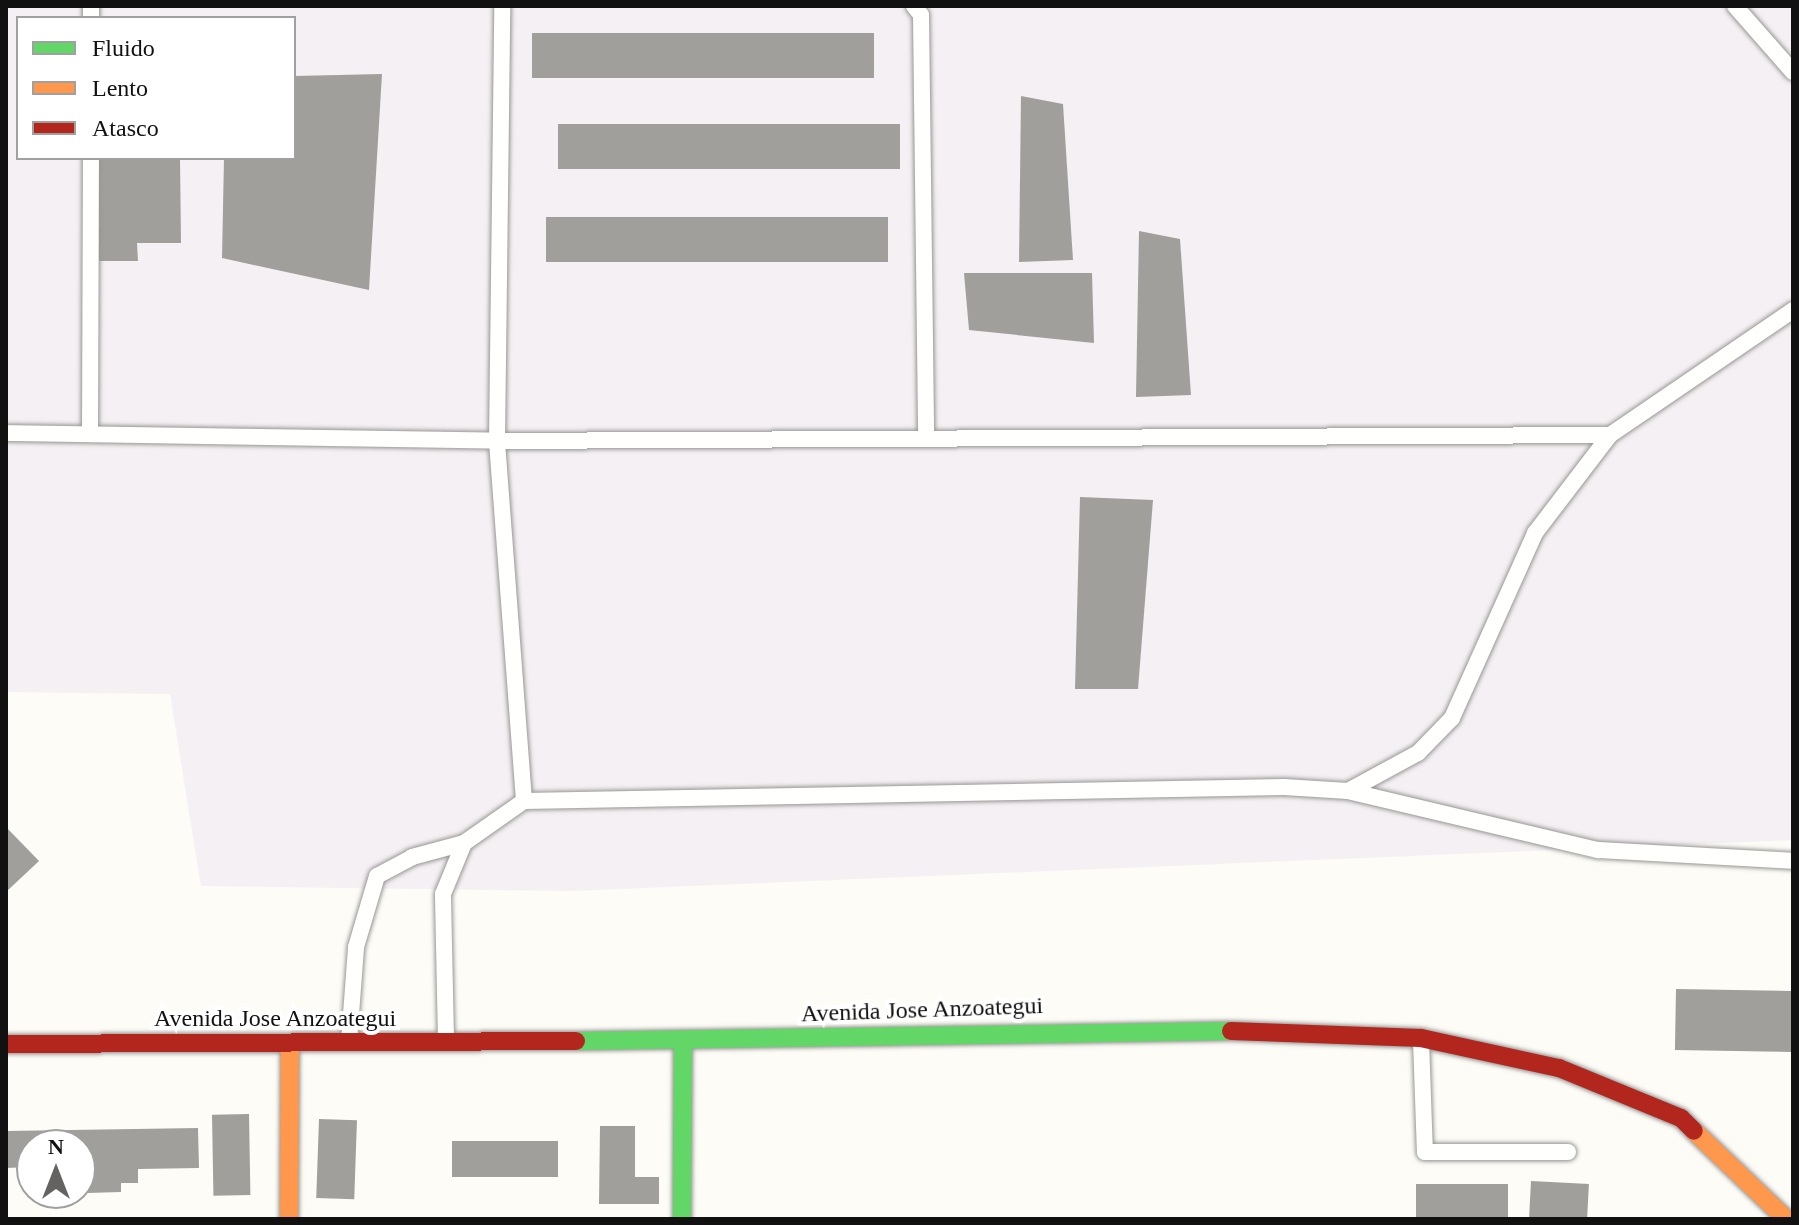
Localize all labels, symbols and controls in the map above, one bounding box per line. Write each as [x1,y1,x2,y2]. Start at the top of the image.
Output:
legend [16,16,296,160]
text: Fluido [92,35,155,61]
text: Lento [92,75,148,101]
text: Atasco [92,115,159,141]
street label: Avenida Jose Anzoategui [800,991,1044,1029]
street label: Avenida Jose Anzoategui [153,1005,397,1033]
north arrow [16,1129,96,1209]
text: N [48,1134,64,1159]

